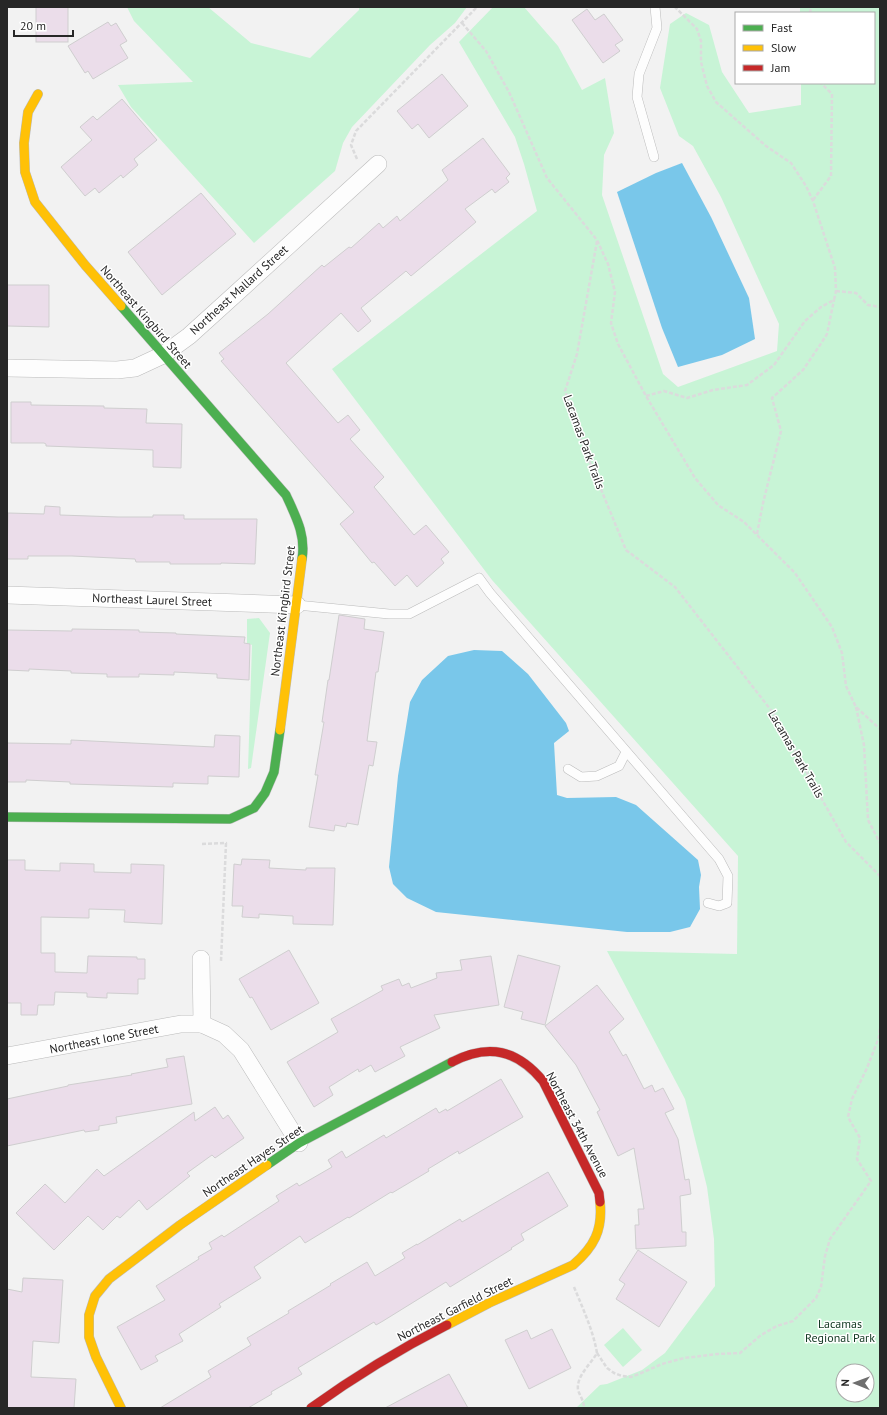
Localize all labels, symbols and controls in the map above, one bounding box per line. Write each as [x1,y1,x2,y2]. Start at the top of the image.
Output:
scale bar [14,12,73,38]
legend [735,12,875,84]
text: 20 m [20,18,46,33]
text: Fast [771,20,792,35]
text: Slow [771,40,796,55]
text: Jam [770,60,790,75]
street label: Northeast Mallard Street [187,242,291,338]
street label: Northeast Kingbird Street [98,262,195,371]
street label: Lacamas Park Trails [560,393,608,491]
street label: Northeast Kingbird Street [267,545,298,677]
street label: Northeast Laurel Street [92,590,212,609]
street label: Lacamas Park Trails [765,707,828,800]
street label: Northeast Ione Street [48,1021,160,1056]
street label: Northeast 34th Avenue [543,1069,612,1180]
street label: Northeast Hayes Street [199,1121,306,1200]
street label: Northeast Garfield Street [394,1273,515,1344]
park label: Lacamas Regional Park [805,1316,875,1345]
north arrow [835,1363,875,1403]
text: N [838,1379,852,1387]

